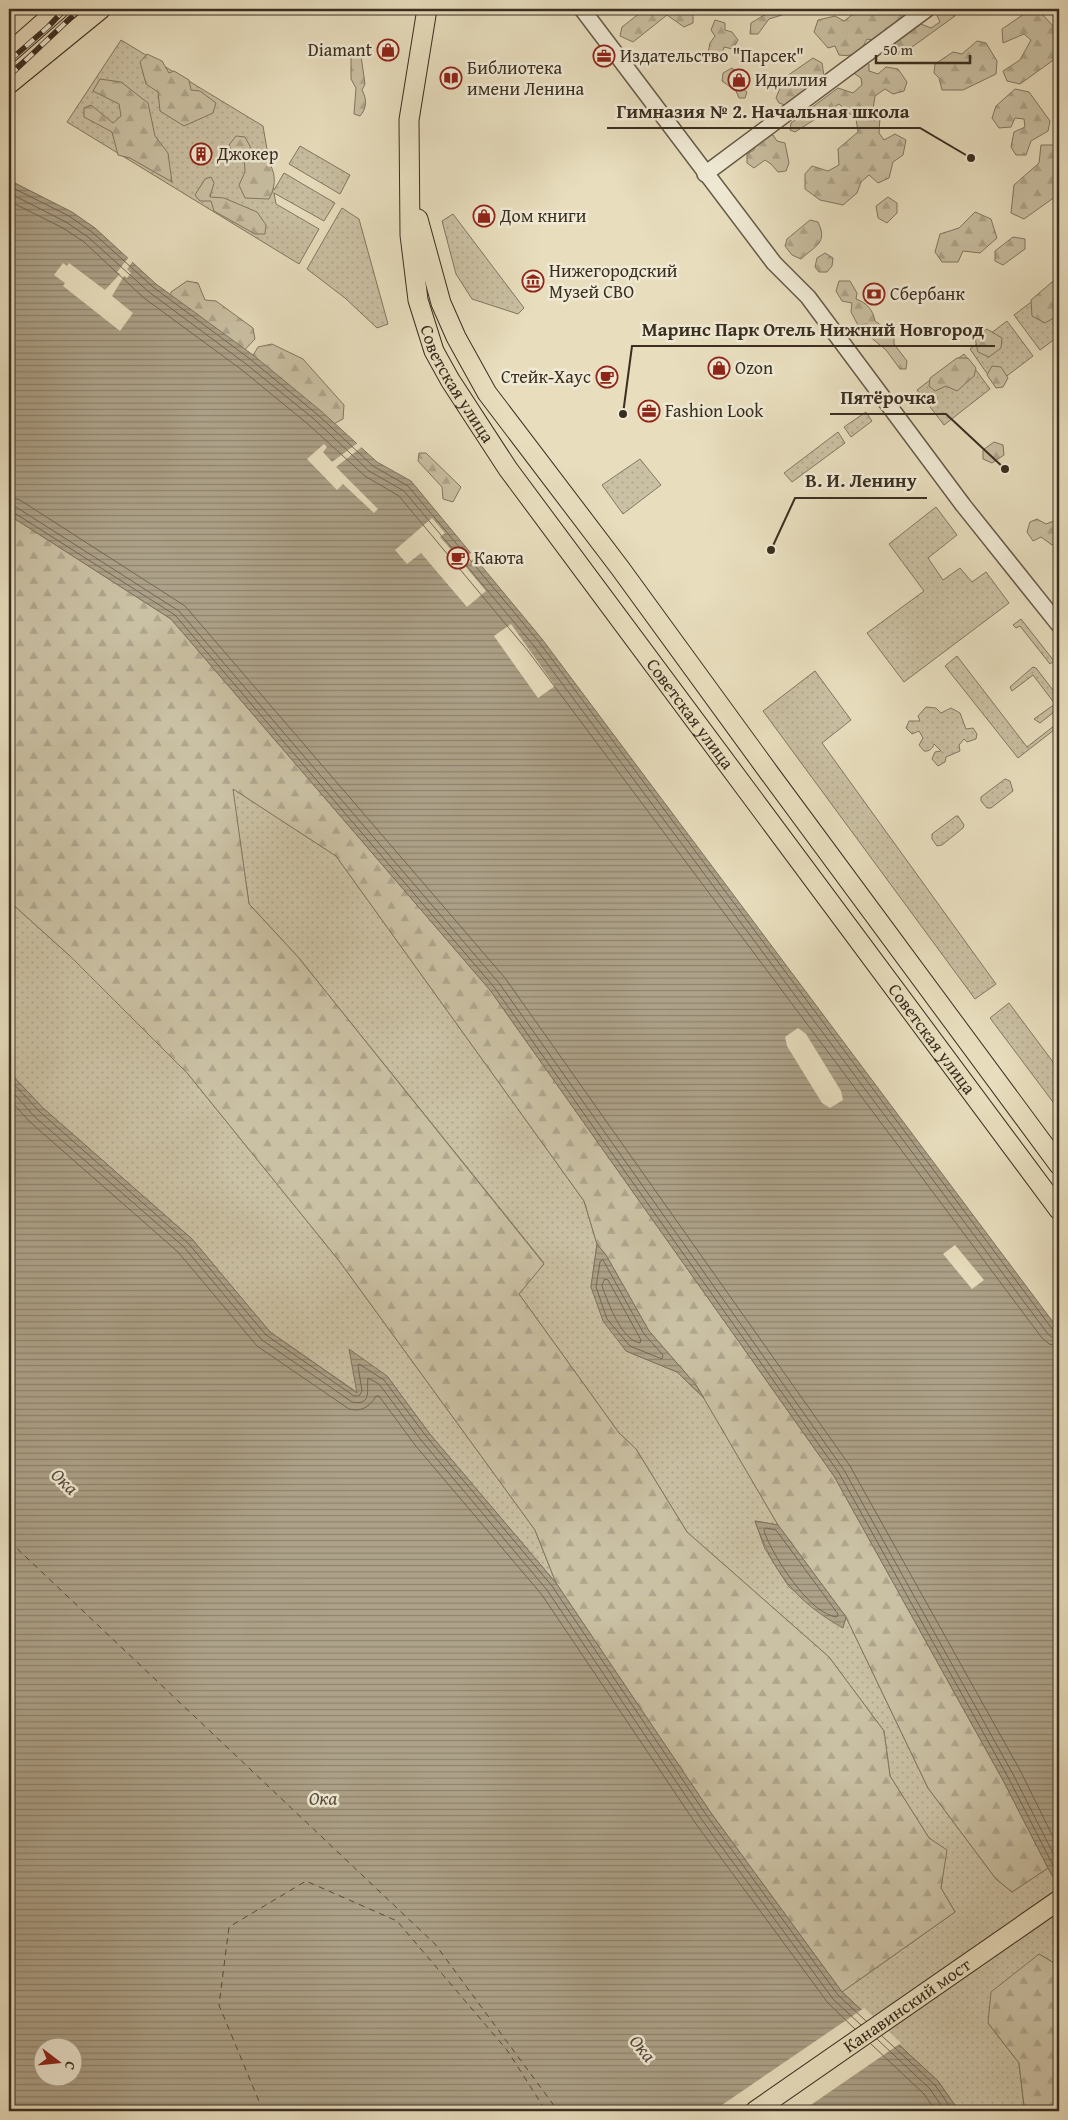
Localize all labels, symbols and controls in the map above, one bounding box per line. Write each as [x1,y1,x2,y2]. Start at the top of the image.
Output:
scale bar [876,32,969,64]
place label: Diamant [308,36,373,63]
shop icon: Diamant [376,38,400,62]
text: 50 m [883,39,914,60]
place label: Издательство "Парсек" [620,42,804,69]
office icon: Издательство "Парсек" [592,44,616,68]
place label: Библиотека имени Ленина [467,54,585,102]
library icon: Библиотека имени Ленина [439,66,463,90]
place label: Идиллия [755,66,827,93]
shop icon: Идиллия [727,68,751,92]
callout: Гимназия № 2. Начальная школа [607,94,920,128]
text: Гимназия № 2. Начальная школа [617,97,910,125]
place label: Джокер [216,140,279,167]
building icon: Джокер [189,142,213,166]
place label: Дом книги [499,202,587,229]
shop icon: Дом книги [472,204,496,228]
place label: Нижегородский Музей СВО [549,257,678,305]
museum icon: Нижегородский Музей СВО [521,269,545,293]
place label: Сбербанк [890,280,965,307]
bank icon: Сбербанк [862,282,886,306]
callout: Маринс Парк Отель Нижний Новгород [632,312,995,346]
text: Маринс Парк Отель Нижний Новгород [642,315,984,343]
street label: Советская улица [414,321,502,448]
place label: Ozon [735,354,773,381]
shop icon: Ozon [707,356,731,380]
place label: Стейк-Хаус [501,363,591,390]
cafe icon: Стейк-Хаус [595,365,619,389]
callout: Пятёрочка [830,380,946,414]
text: Пятёрочка [840,383,936,411]
place label: Fashion Look [665,397,764,424]
office icon: Fashion Look [637,399,661,423]
callout: В. И. Ленину [795,464,927,498]
text: В. И. Ленину [805,466,917,494]
place label: Каюта [474,544,524,571]
cafe icon: Каюта [446,546,470,570]
street label: Советская улица [640,652,741,775]
street label: Советская улица [882,977,983,1100]
water label: Ока [45,1461,85,1501]
water label: Ока [309,1784,338,1812]
street label: Канавинский мост [837,1951,976,2059]
water label: Ока [623,2028,663,2068]
north arrow [32,2038,82,2088]
text: С [60,2059,81,2072]

